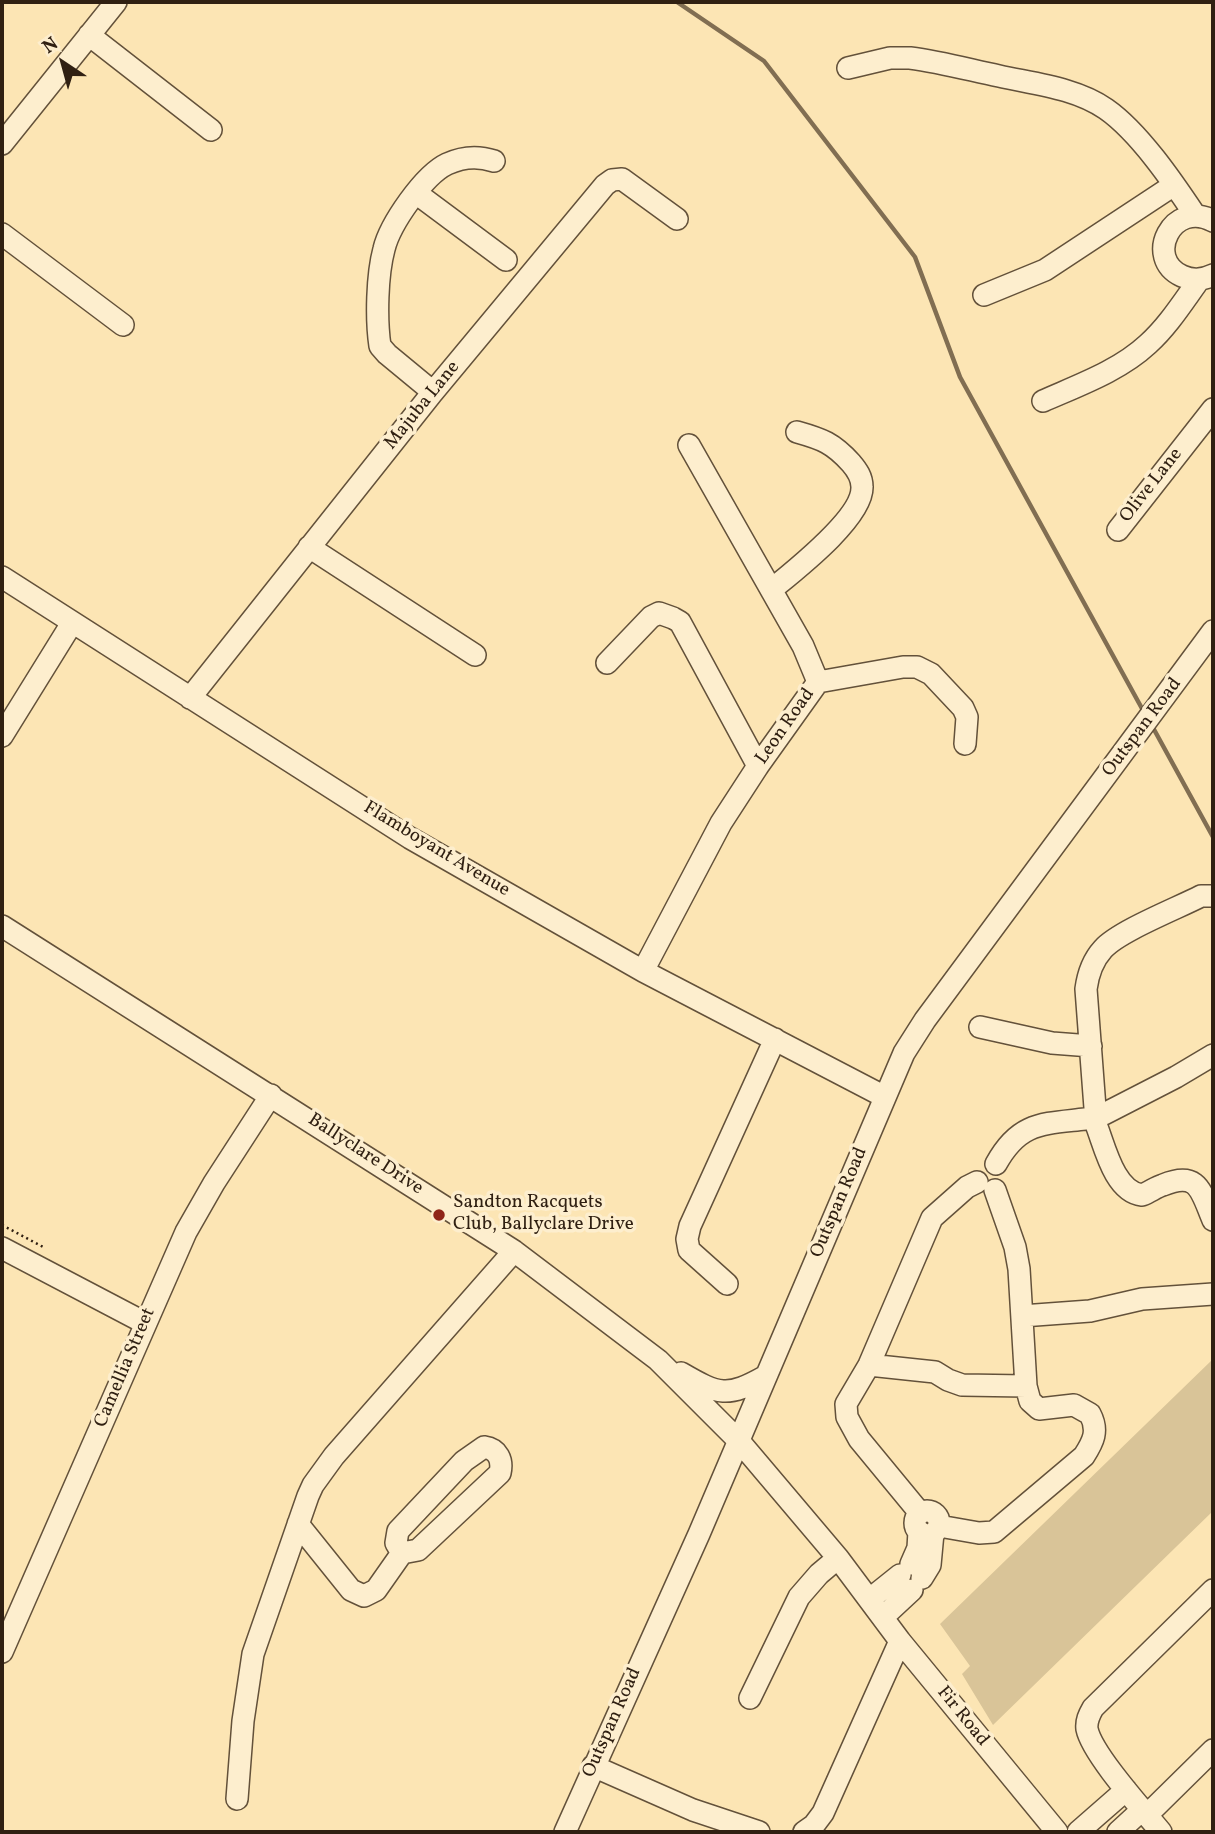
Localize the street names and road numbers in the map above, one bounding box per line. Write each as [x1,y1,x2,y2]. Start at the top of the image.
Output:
street label: Majuba Lane [380,357,466,455]
street label: Olive Lane [1116,444,1188,528]
street label: Outspan Road [1098,674,1188,782]
street label: Leon Road [751,685,821,769]
street label: Flamboyant Avenue [359,797,513,903]
street label: Ballyclare Drive [303,1109,427,1201]
street label: Outspan Road [806,1144,874,1262]
street label: Camellia Street [91,1305,161,1431]
street label: Outspan Road [579,1665,647,1781]
street label: Fir Road [931,1682,993,1752]

